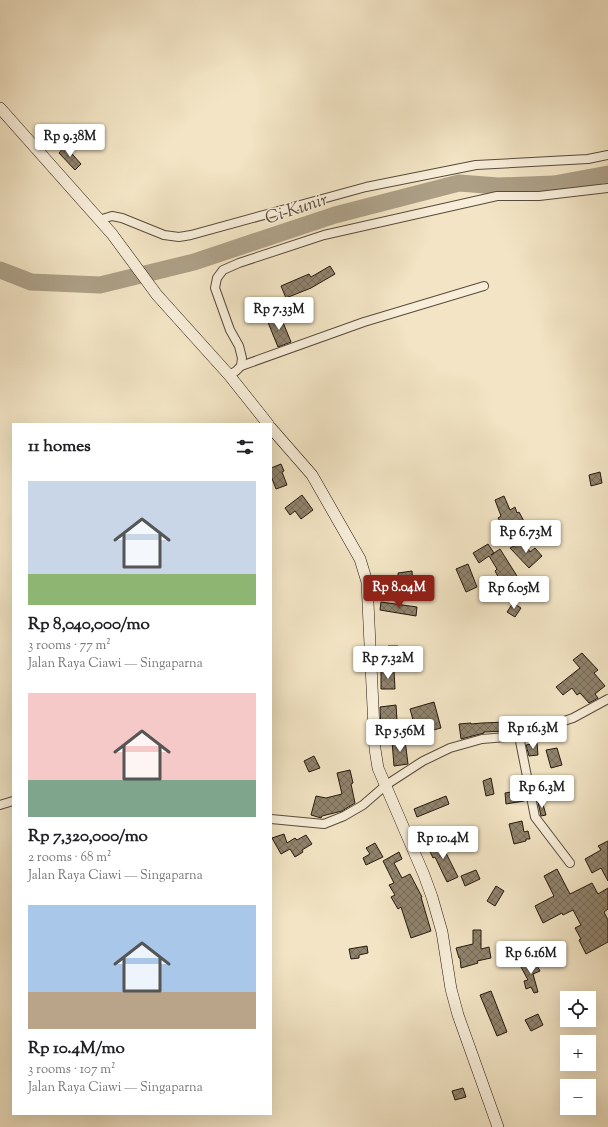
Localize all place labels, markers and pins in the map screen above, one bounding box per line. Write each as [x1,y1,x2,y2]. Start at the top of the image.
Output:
pin: Rp 9.38M [29,124,111,158]
pin: Rp 7.33M [238,297,320,331]
pin: Rp 6.73M [485,520,567,554]
pin: Rp 8.04M [358,575,440,609]
pin: Rp 6.05M [473,576,555,610]
pin: Rp 7.32M [347,646,429,680]
pin: Rp 16.3M [492,716,574,750]
pin: Rp 5.56M [359,719,441,753]
pin: Rp 6.3M [505,775,579,809]
pin: Rp 10.4M [402,826,484,860]
pin: Rp 6.16M [490,941,572,975]

